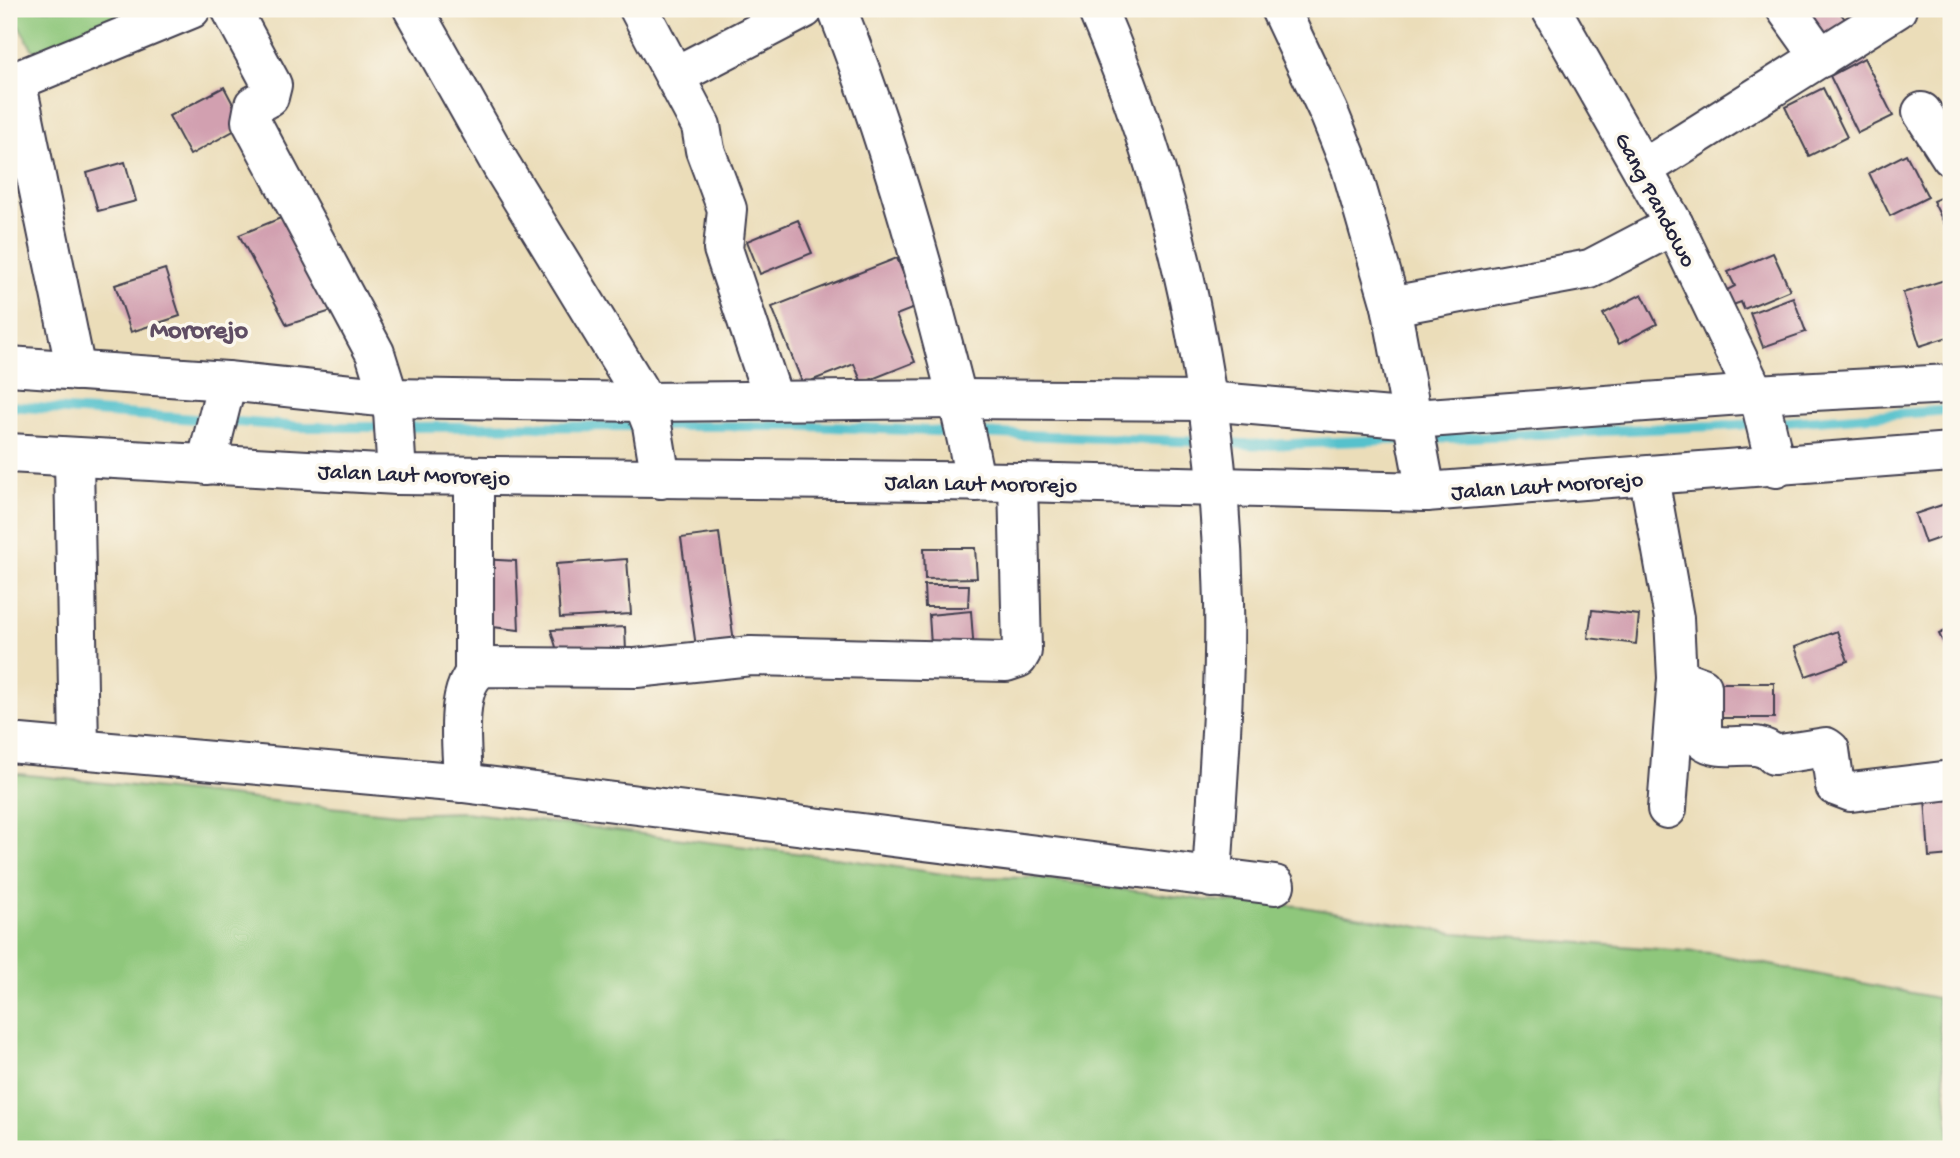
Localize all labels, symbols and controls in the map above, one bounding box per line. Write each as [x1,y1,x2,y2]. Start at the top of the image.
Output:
street label: Gang Pandowo [1607,129,1701,272]
district label: Mororejo [150,317,248,348]
street label: Jalan Laut Mororejo [317,460,511,493]
street label: Jalan Laut Mororejo [1450,467,1644,508]
street label: Jalan Laut Mororejo [884,470,1078,501]

